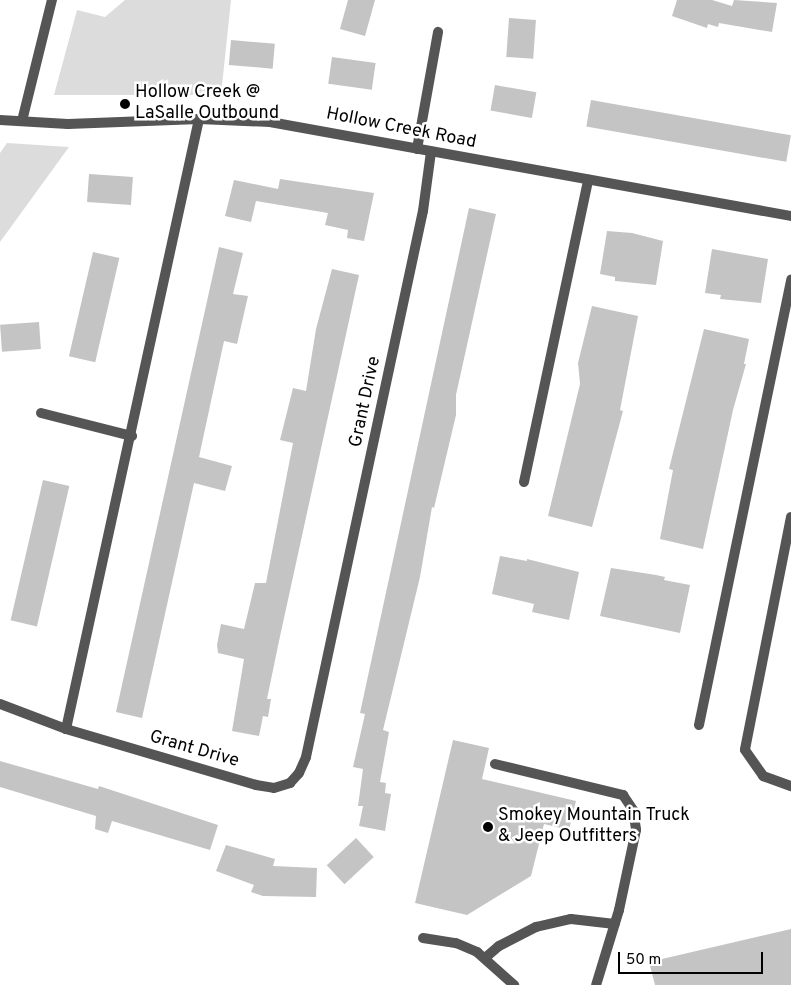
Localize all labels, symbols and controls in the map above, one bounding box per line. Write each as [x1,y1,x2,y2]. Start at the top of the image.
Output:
place label: Hollow Creek @ LaSalle Outbound [135,83,279,126]
marker: Hollow Creek @ LaSalle Outbound [119,98,131,110]
street label: Hollow Creek Road [324,104,478,154]
street label: Grant Drive [346,355,386,449]
street label: Grant Drive [147,727,241,773]
place label: Smokey Mountain Truck & Jeep Outfitters [498,806,690,849]
marker: Smokey Mountain Truck & Jeep Outfitters [482,821,494,833]
scale bar [621,942,766,974]
text: 50 m [626,951,661,970]

